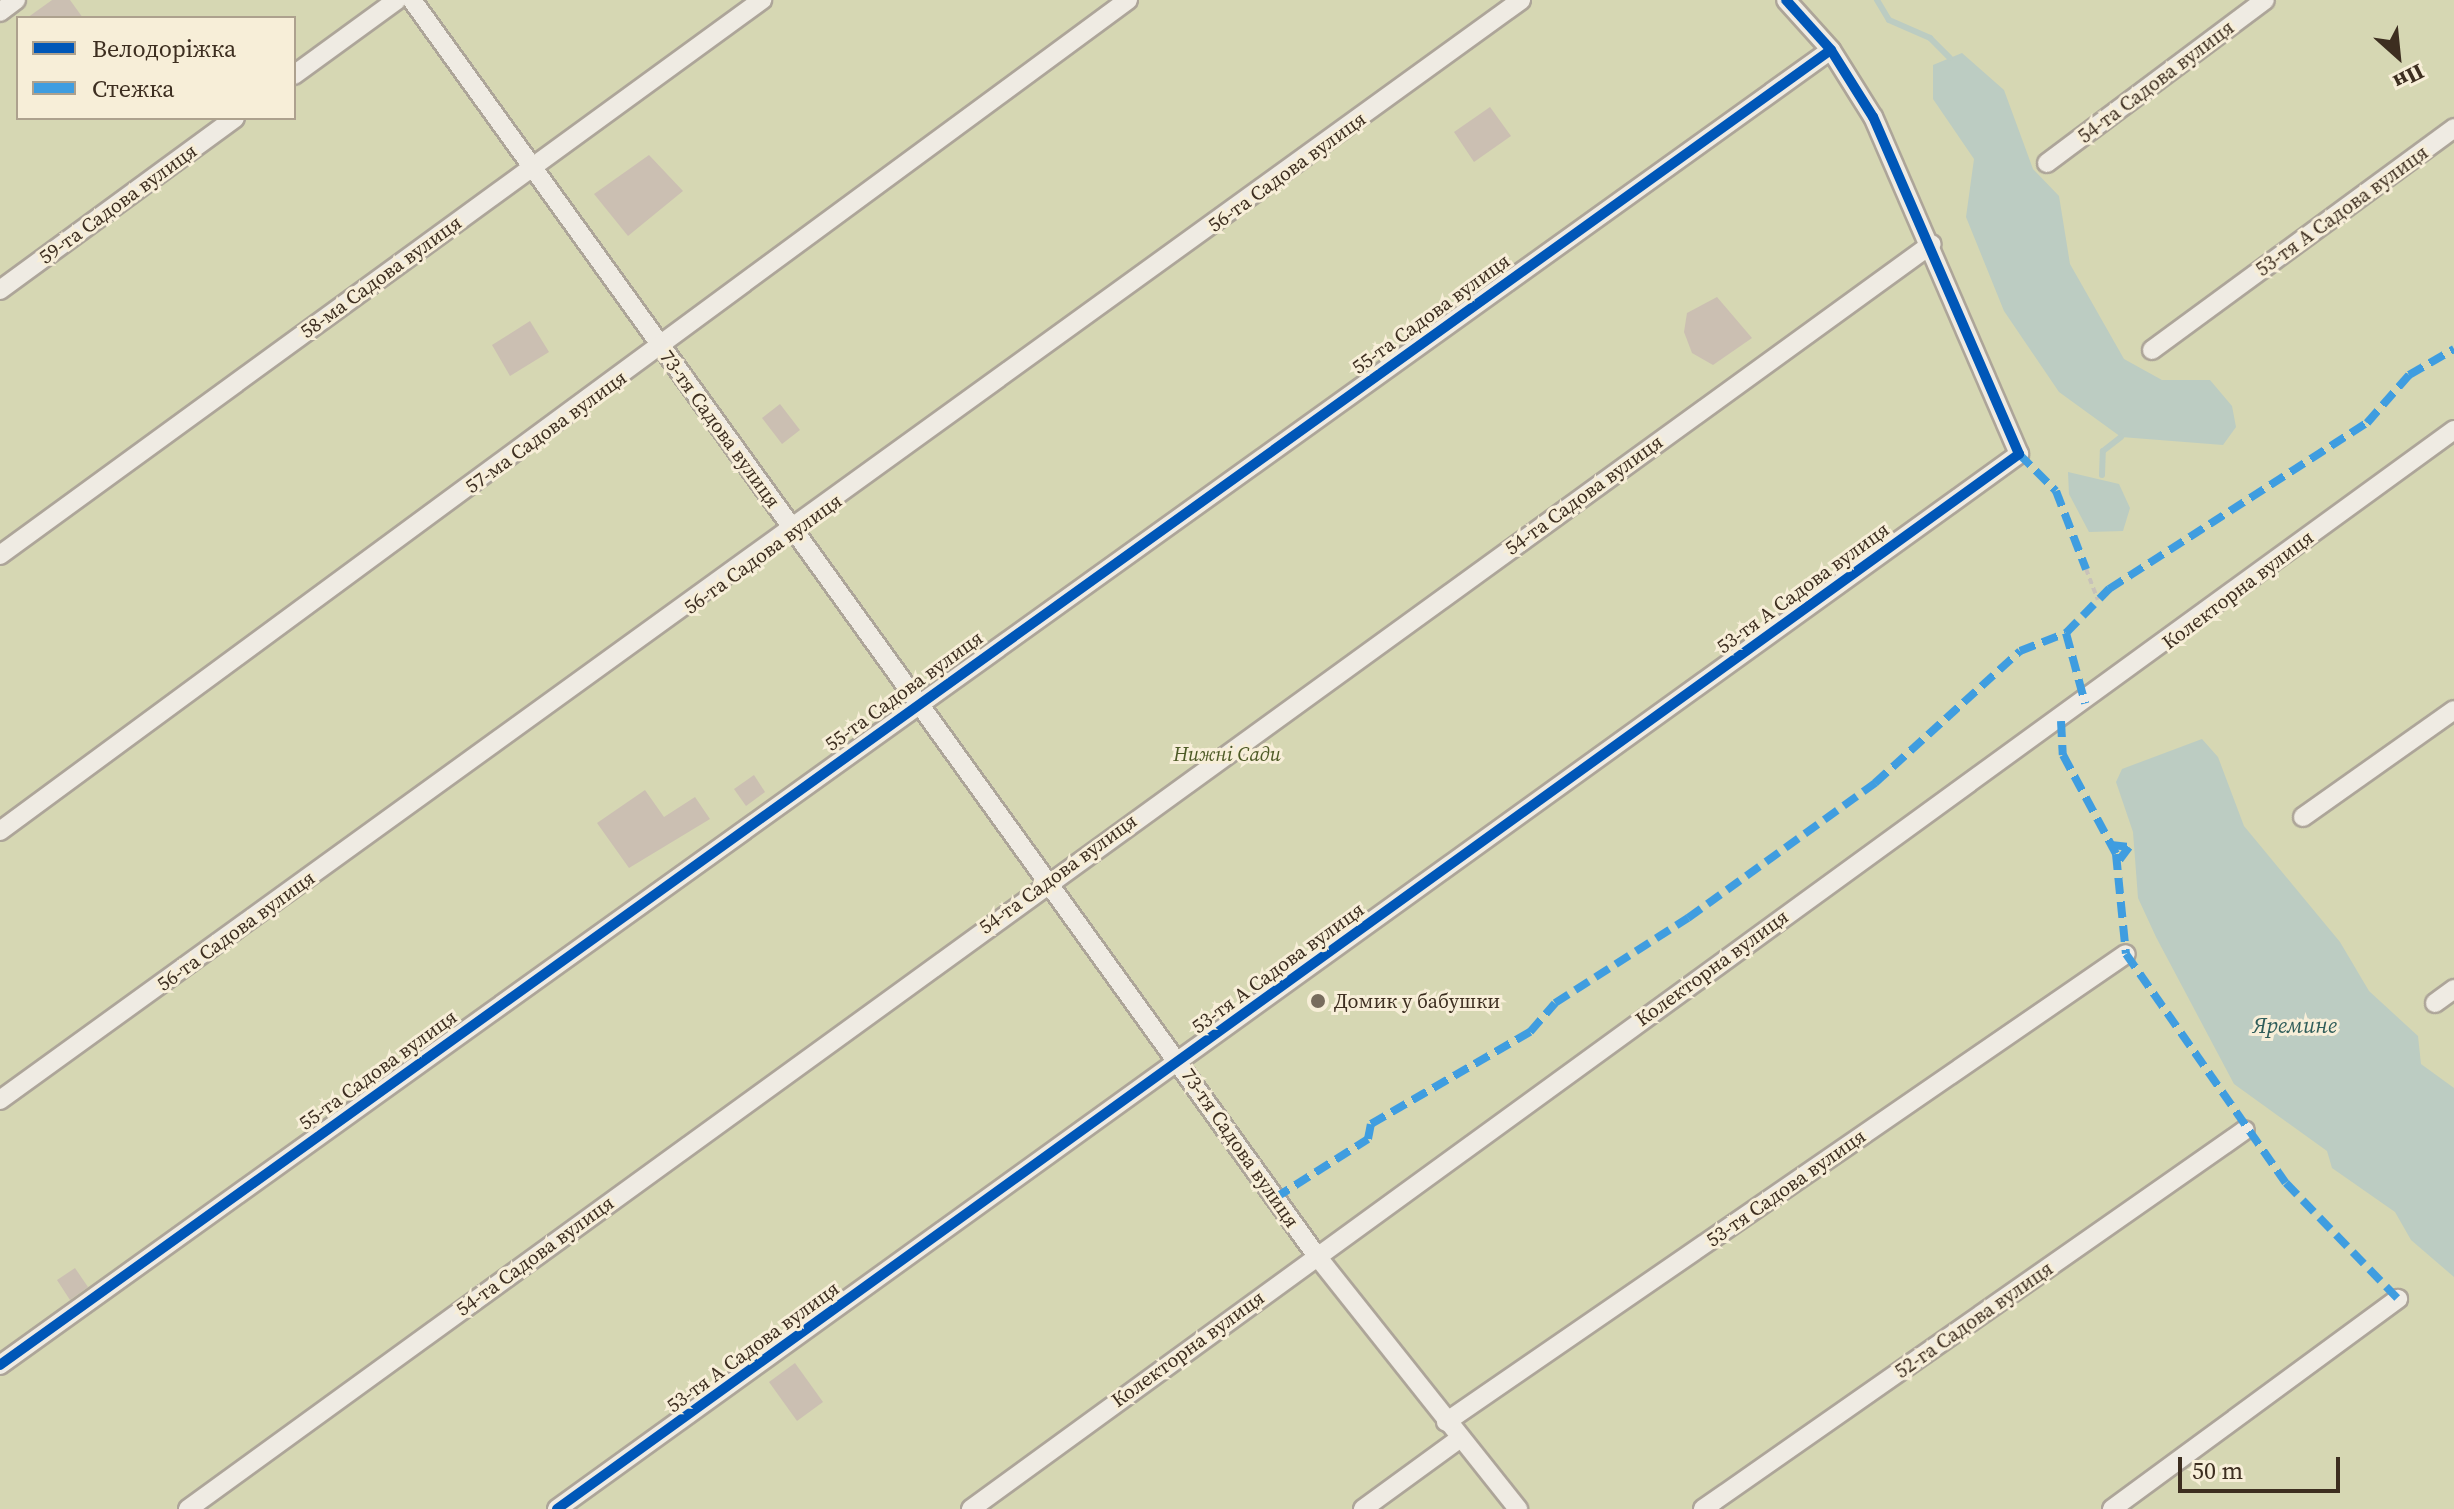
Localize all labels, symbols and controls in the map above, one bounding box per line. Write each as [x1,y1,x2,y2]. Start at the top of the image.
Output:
legend [16,16,296,120]
street label: 54-та Садова вулиця [2073,16,2239,148]
north arrow [2358,16,2438,96]
text: Велодоріжка [92,32,236,65]
text: Пн [2388,57,2429,98]
text: Стежка [92,72,174,105]
street label: 56-та Садова вулиця [1203,107,1371,237]
street label: 59-та Садова вулиця [34,139,202,269]
street label: 53-тя А Садова вулиця [2251,140,2433,282]
street label: 58-ма Садова вулиця [296,210,466,344]
street label: 55-та Садова вулиця [1347,249,1515,379]
street label: 73-тя Садова вулиця [655,345,785,513]
street label: 57-ма Садова вулиця [461,365,631,499]
street label: 54-та Садова вулиця [1500,430,1668,560]
street label: 56-та Садова вулиця [679,489,847,619]
street label: 53-тя А Садова вулиця [1712,517,1894,659]
street label: Колекторна вулиця [2158,525,2318,655]
street label: 55-та Садова вулиця [820,626,988,756]
park label: Нижні Сади [1173,742,1281,766]
street label: 54-та Садова вулиця [974,809,1142,939]
street label: 56-та Садова вулиця [152,866,320,996]
street label: 53-тя А Садова вулиця [1187,897,1369,1039]
street label: Колекторна вулиця [1631,905,1793,1031]
place label: Домик у бабушки [1334,989,1500,1013]
marker: Домик у бабушки [1309,992,1327,1010]
street label: 55-та Садова вулиця [294,1005,462,1135]
water label: Яремине [2253,1013,2337,1039]
street label: 73-тя Садова вулиця [1176,1064,1304,1232]
street label: 53-тя Садова вулиця [1702,1124,1870,1252]
street label: 54-та Садова вулиця [451,1191,619,1321]
street label: 52-га Садова вулиця [1890,1256,2058,1384]
street label: 53-тя А Садова вулиця [662,1276,844,1418]
street label: Колекторна вулиця [1107,1286,1269,1412]
scale bar [2182,1441,2344,1491]
text: 50 m [2192,1454,2243,1487]

